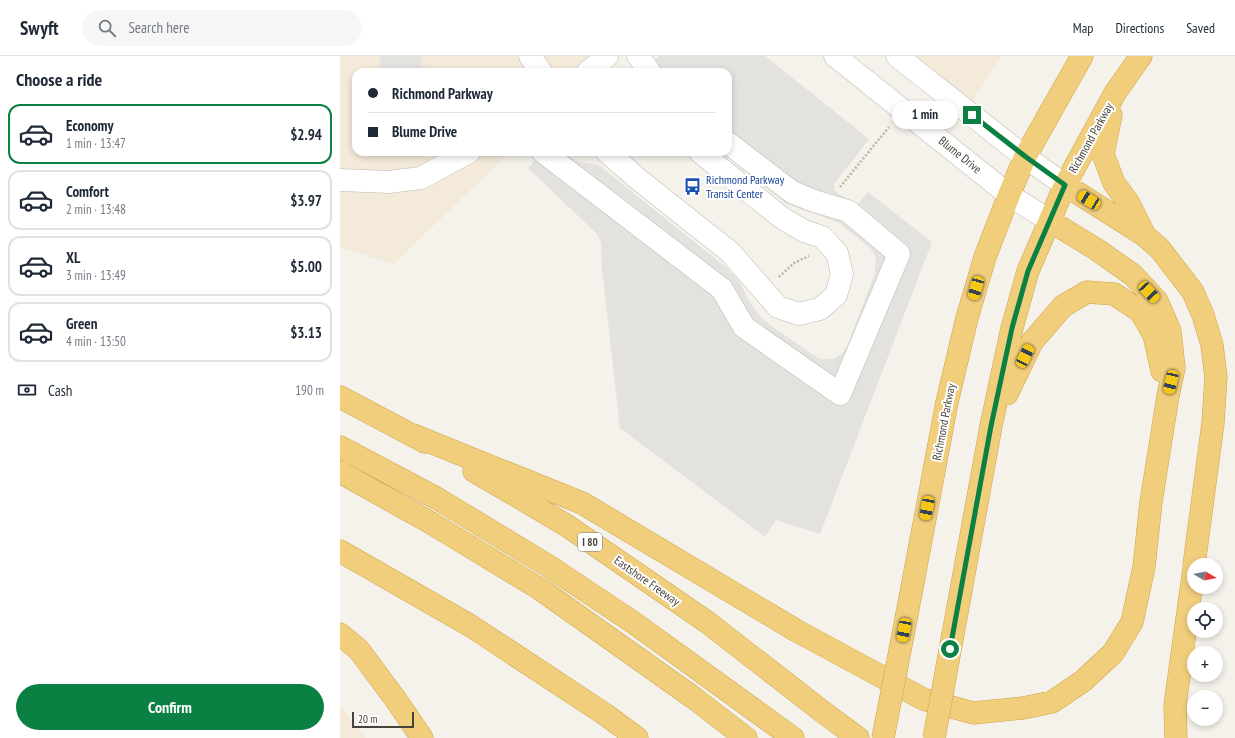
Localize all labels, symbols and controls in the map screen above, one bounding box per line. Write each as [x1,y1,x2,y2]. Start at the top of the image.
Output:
search box [82,10,362,46]
text: Swyft [20,16,58,40]
icon: search [96,17,118,39]
text: Search here [128,18,189,37]
text: Map [1073,19,1093,37]
text: Directions [1115,19,1164,37]
text: Saved [1186,19,1215,37]
text: Choose a ride [16,68,102,91]
text: Richmond Parkway [392,84,493,103]
street label: Richmond Parkway [1065,100,1116,176]
callout: 1 min [892,101,958,129]
text: 1 min [912,106,938,123]
route end [963,106,981,124]
icon: car [18,116,54,152]
text: Economy [66,116,114,135]
text: Blume Drive [392,122,457,141]
text: $2.94 [290,125,322,144]
street label: Blume Drive [936,133,985,176]
text: 1 min · 13:47 [66,135,126,152]
place label: Richmond Parkway Transit Center [706,172,785,201]
bus stop icon: Richmond Parkway Transit Center [683,177,703,197]
icon: car [18,182,54,218]
text: Comfort [66,182,109,201]
car [1076,189,1102,211]
text: $3.97 [290,191,322,210]
text: 2 min · 13:48 [66,201,126,218]
icon: car [18,248,54,284]
text: XL [66,248,80,267]
text: $5.00 [290,257,322,276]
text: 3 min · 13:49 [66,267,126,284]
car [967,275,985,301]
car [1136,279,1162,305]
icon: car [18,314,54,350]
text: Green [66,314,98,333]
text: $3.13 [290,323,322,342]
text: 4 min · 13:50 [66,333,126,350]
car [1014,343,1036,369]
car [1162,369,1180,395]
icon: cash [16,379,38,401]
text: Cash [48,381,72,400]
text: 190 m [295,382,324,399]
street label: Richmond Parkway [929,382,958,462]
car [919,495,935,521]
road number: I 80 [578,533,602,551]
street label: Eastshore Freeway [611,552,684,609]
north arrow [1187,558,1223,594]
map controls [1187,558,1223,726]
button: locate [1187,602,1223,638]
car [896,617,912,643]
route start [941,640,959,658]
button: + [1187,646,1223,682]
button: Confirm [16,684,324,730]
button: − [1187,690,1223,726]
scale bar [352,710,414,729]
text: 20 m [358,712,377,726]

